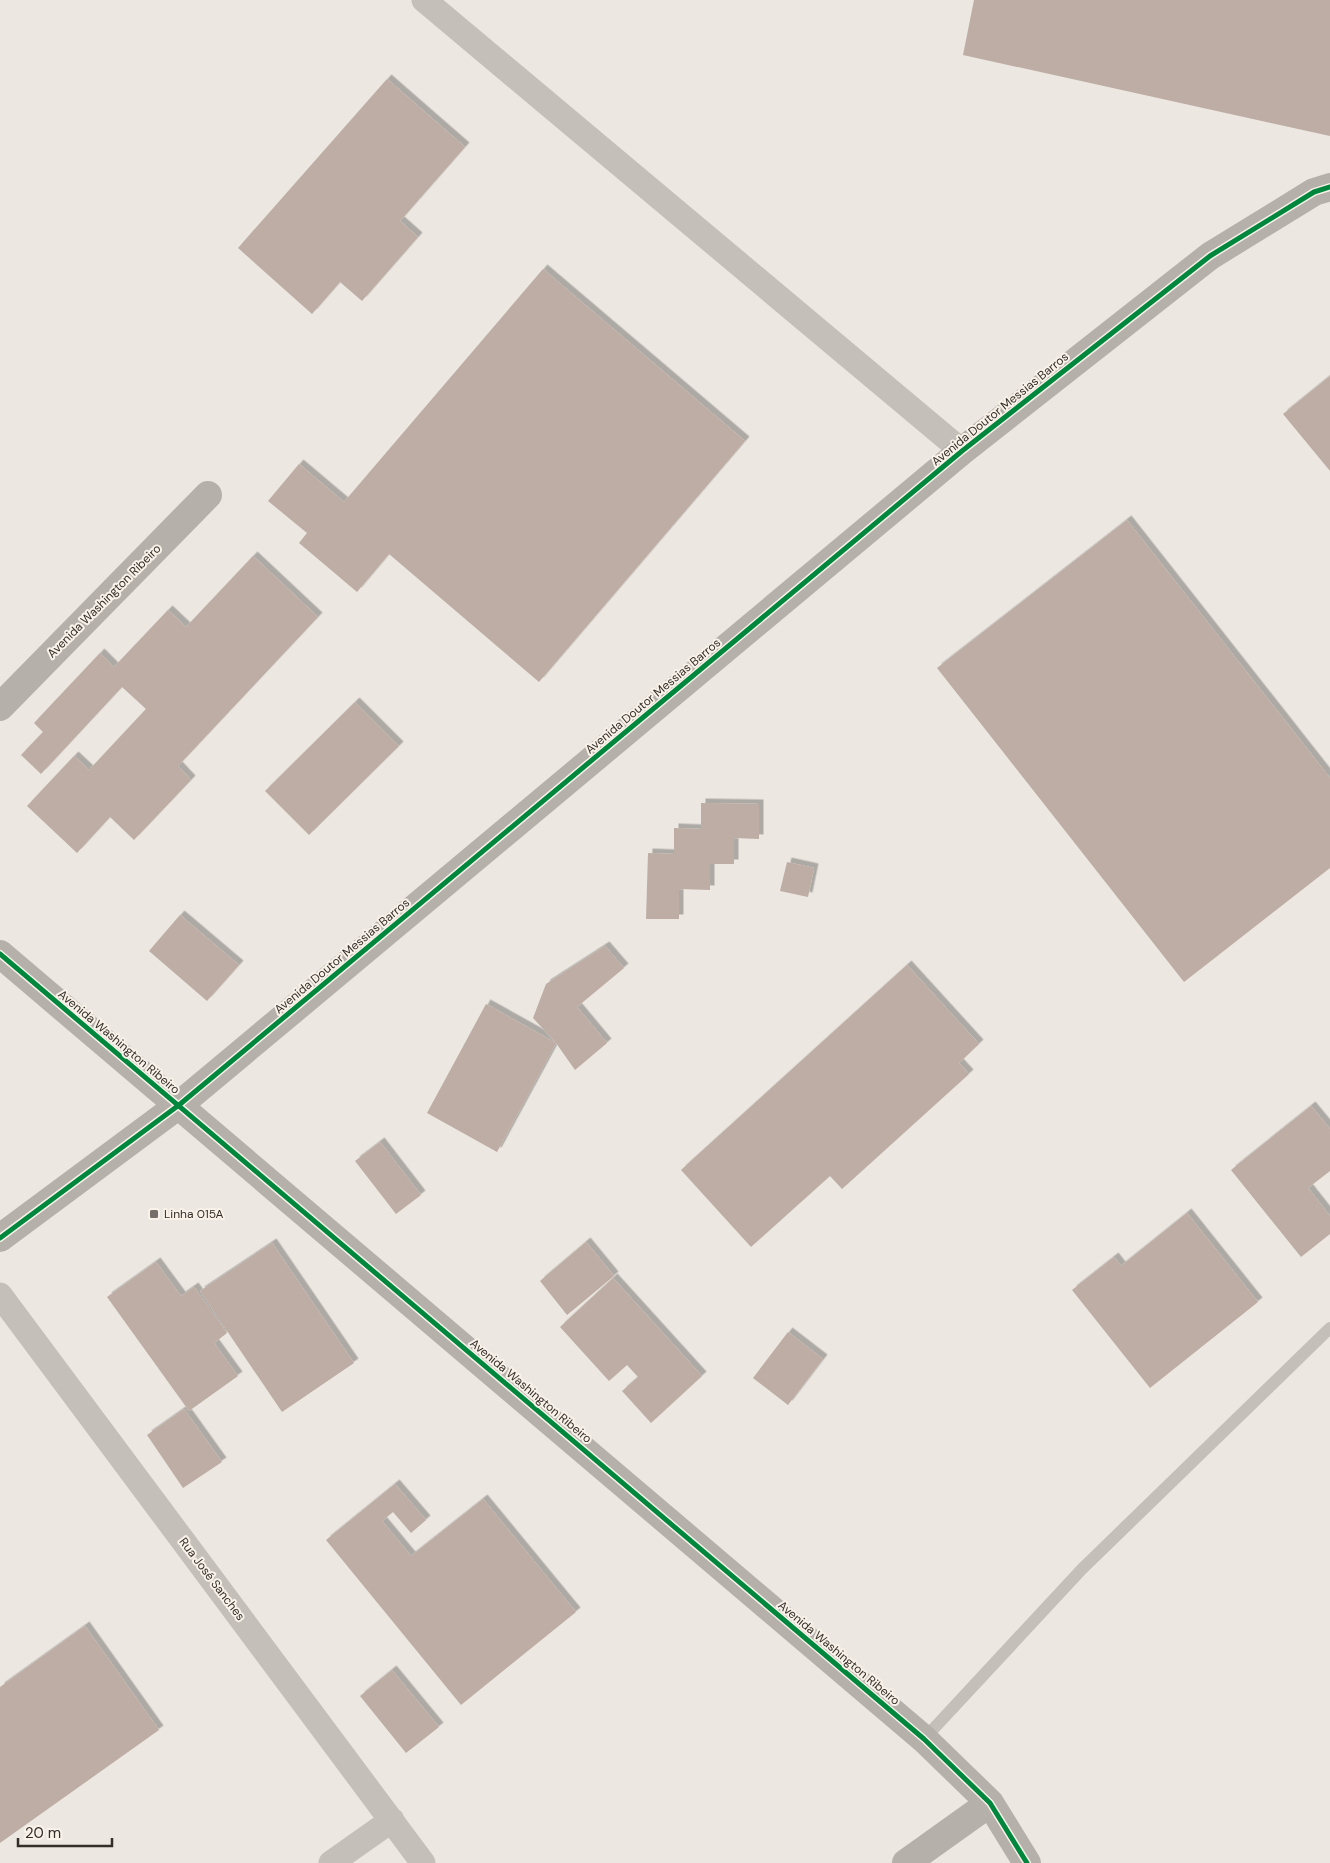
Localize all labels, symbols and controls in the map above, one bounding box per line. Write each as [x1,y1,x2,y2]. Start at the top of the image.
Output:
street label: Avenida Doutor Messias Barros [928,349,1072,469]
street label: Avenida Washington Ribeiro [44,541,164,661]
street label: Avenida Doutor Messias Barros [582,635,724,757]
street label: Avenida Doutor Messias Barros [271,895,413,1017]
street label: Avenida Washington Ribeiro [55,986,183,1098]
place label: Linha 015A [164,1206,223,1222]
marker: Linha 015A [148,1208,160,1220]
street label: Avenida Washington Ribeiro [467,1335,595,1447]
street label: Rua José Sanches [176,1534,248,1624]
street label: Avenida Washington Ribeiro [775,1597,903,1709]
scale bar [18,1816,111,1848]
text: 20 m [25,1823,61,1843]

